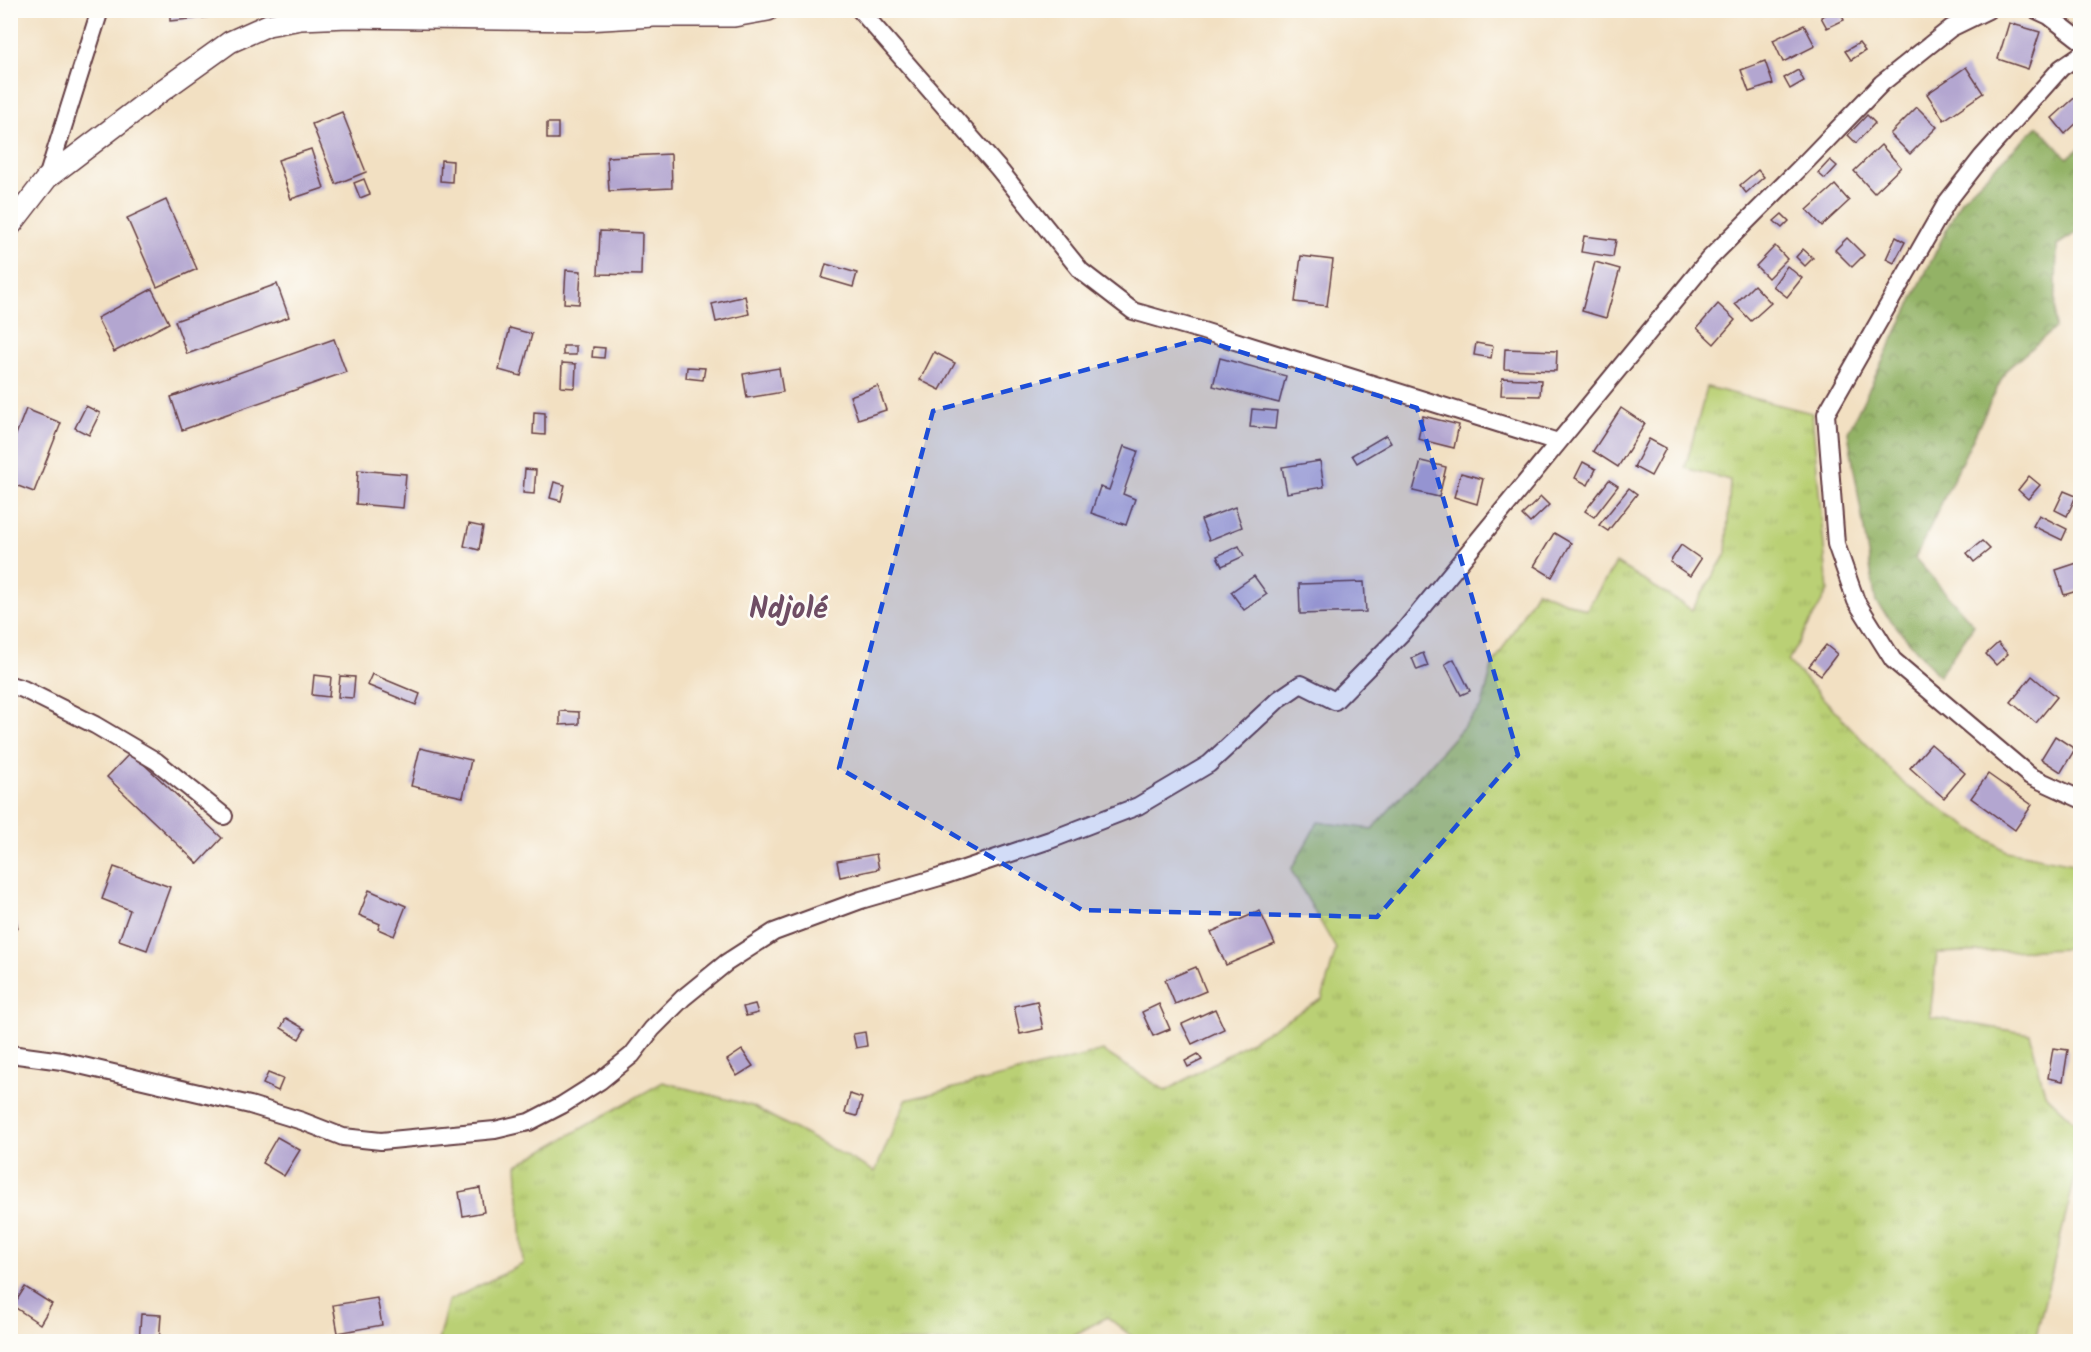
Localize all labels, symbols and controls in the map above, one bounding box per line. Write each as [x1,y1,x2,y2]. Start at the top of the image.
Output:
district label: Ndjolé [749,586,828,634]

